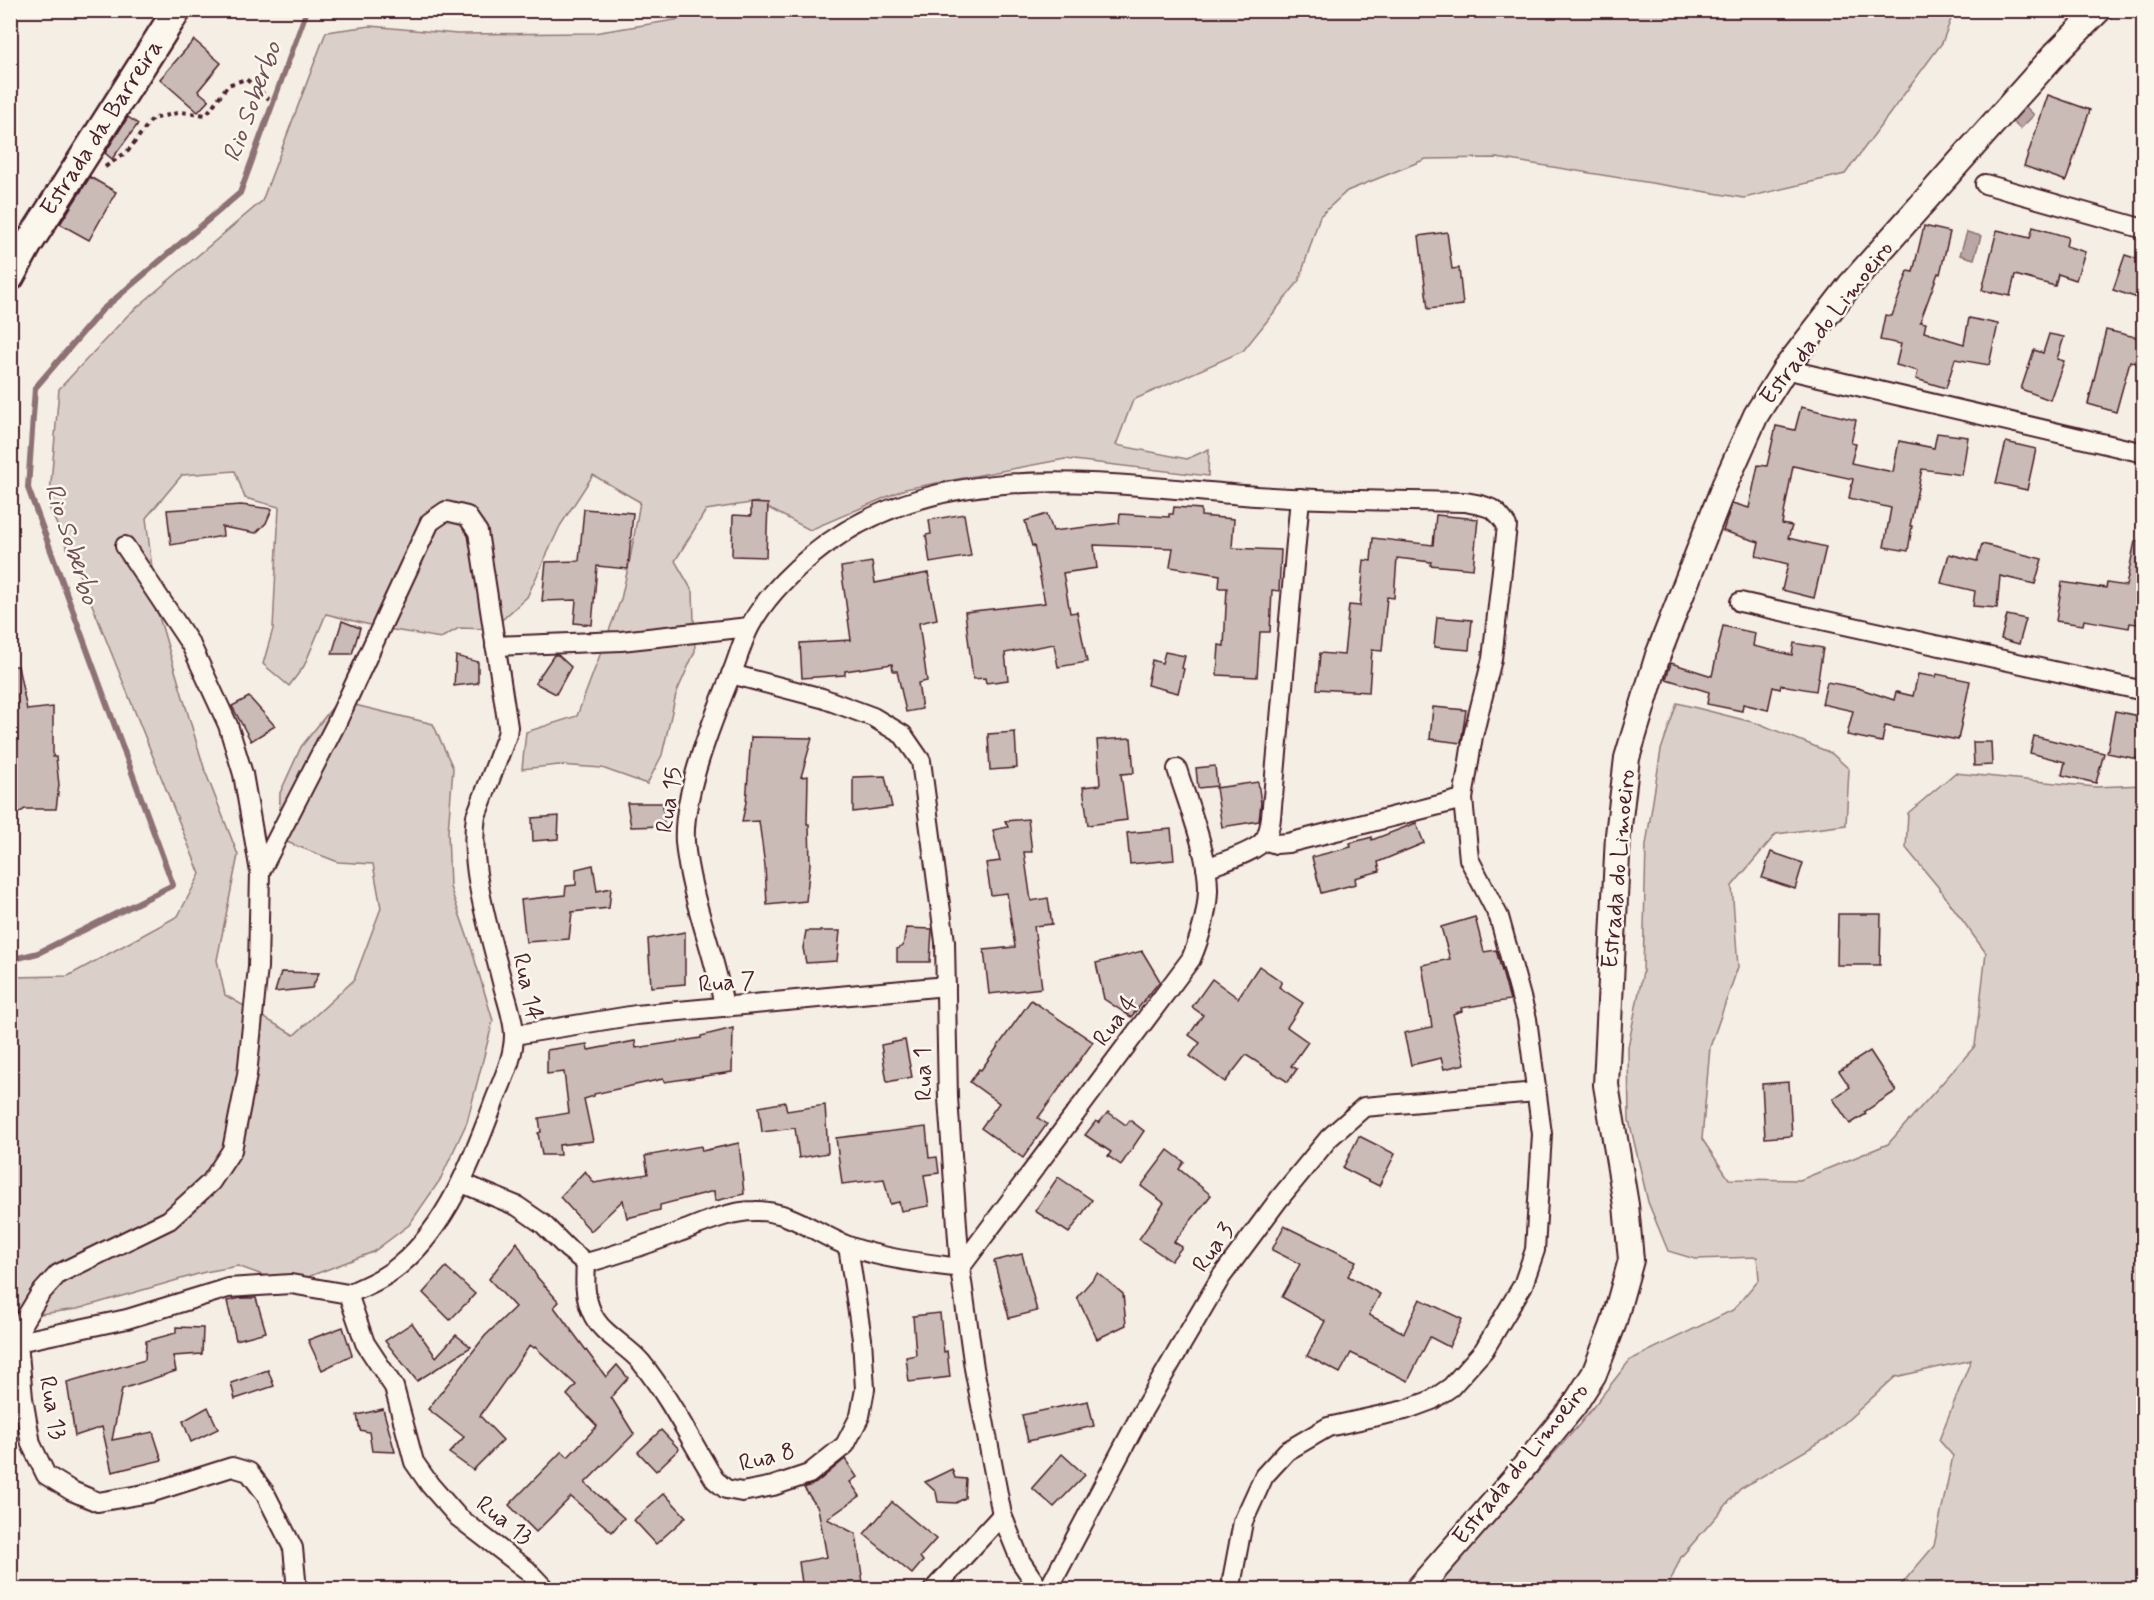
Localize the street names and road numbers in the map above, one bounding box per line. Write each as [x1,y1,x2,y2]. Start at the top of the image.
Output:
street label: Estrada da Barreira [33,34,171,222]
street label: Estrada do Limoeiro [1753,235,1901,411]
street label: Rua 15 [649,765,691,835]
street label: Estrada do Limoeiro [1595,768,1643,970]
street label: Rua 14 [504,950,550,1024]
street label: Rua 7 [697,965,757,1001]
street label: Rua 4 [1086,989,1146,1053]
street label: Rua 1 [908,1047,940,1101]
street label: Rua 3 [1186,1217,1242,1279]
street label: Rua 13 [31,1374,73,1442]
street label: Estrada do Limoeiro [1446,1376,1596,1552]
street label: Rua 8 [736,1436,798,1480]
street label: Rua 13 [469,1489,539,1553]

